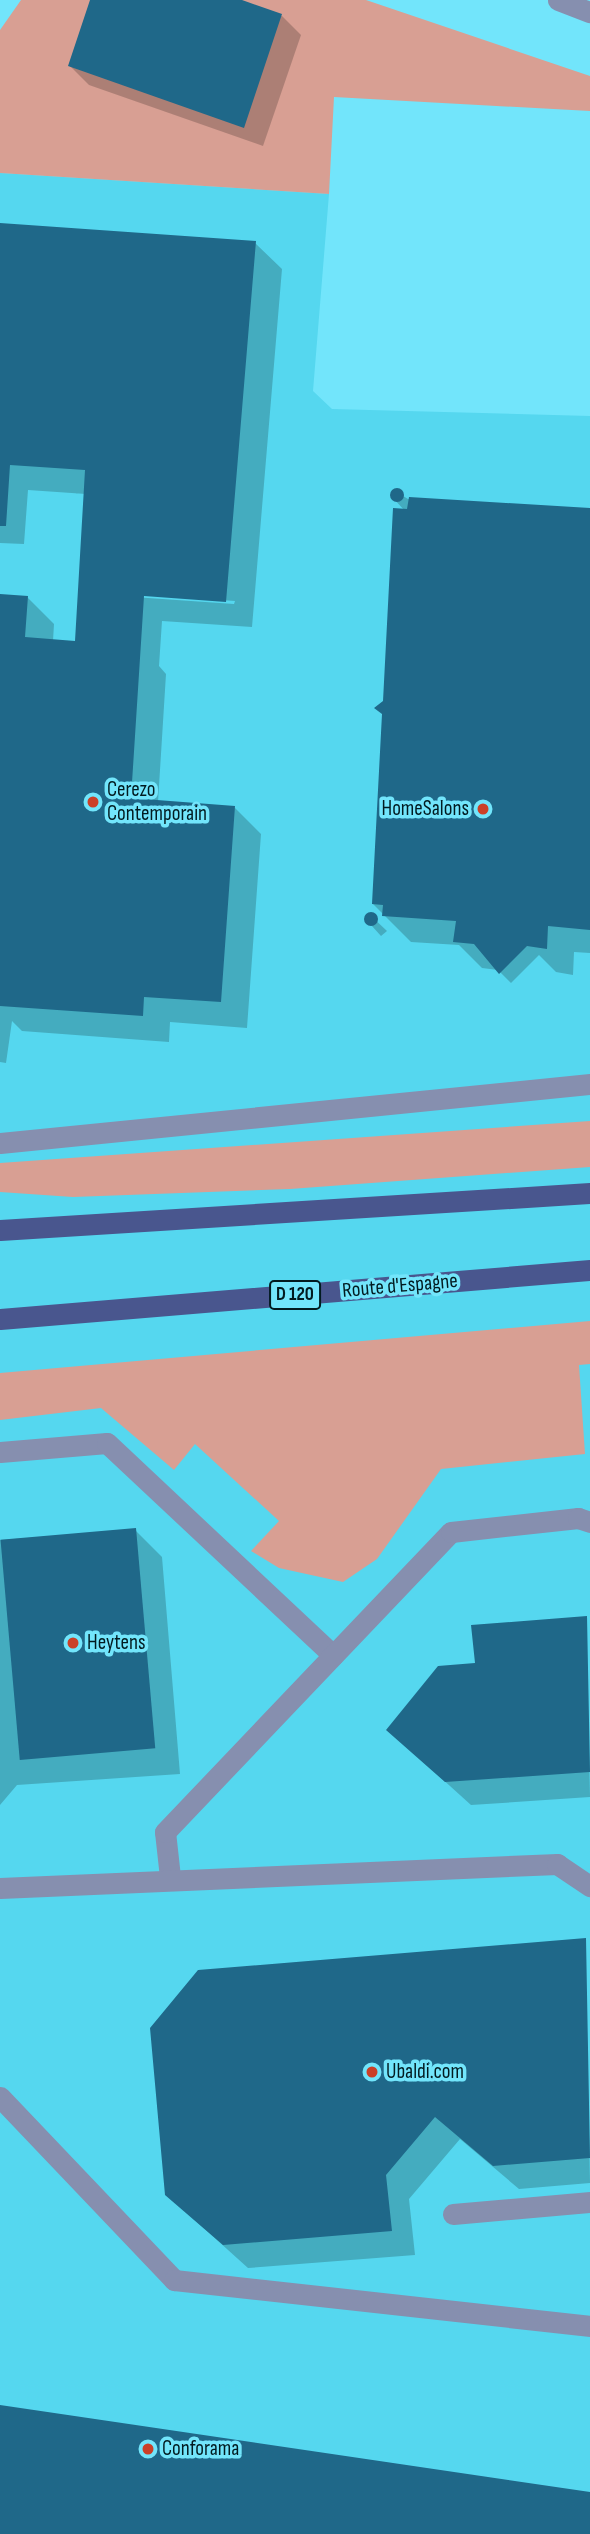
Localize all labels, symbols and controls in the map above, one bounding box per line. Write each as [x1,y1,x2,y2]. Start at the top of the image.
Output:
place label: Cerezo Contemporain [107,777,207,827]
marker: Cerezo Contemporain [85,794,101,810]
place label: HomeSalons [381,796,469,822]
marker: HomeSalons [475,801,491,817]
street label: Route d'Espagne [341,1268,459,1304]
road number: D 120 [269,1280,321,1310]
place label: Heytens [87,1630,145,1656]
marker: Heytens [65,1635,81,1651]
place label: Ubaldi.com [386,2059,464,2085]
marker: Ubaldi.com [364,2064,380,2080]
place label: Conforama [162,2436,239,2462]
marker: Conforama [140,2441,156,2457]

